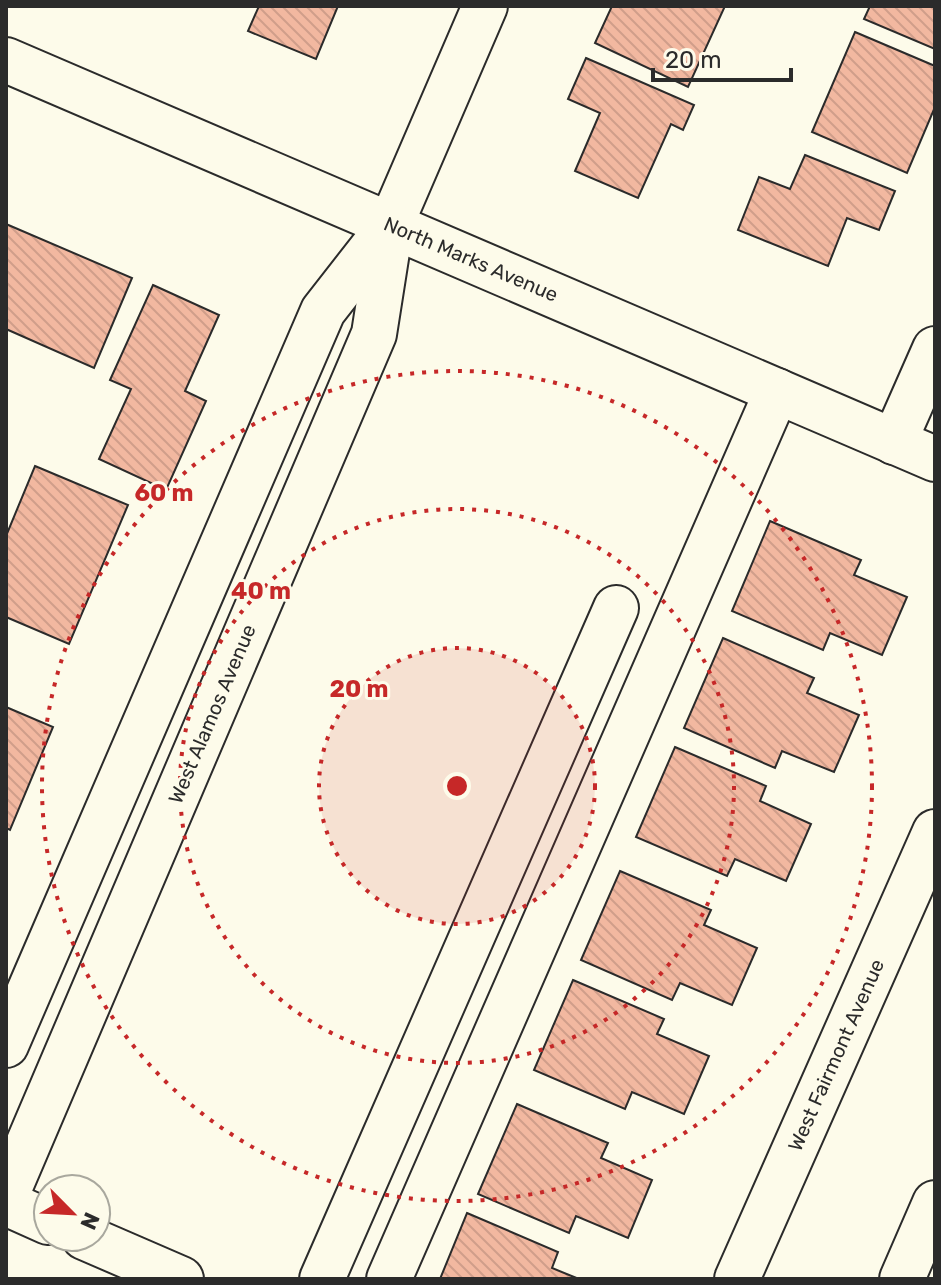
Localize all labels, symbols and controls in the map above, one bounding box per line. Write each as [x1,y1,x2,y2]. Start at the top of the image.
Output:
scale bar [653,32,791,82]
text: 20 m [665,46,722,74]
street label: North Marks Avenue [380,211,562,307]
text: 60 m [134,479,194,507]
text: 40 m [231,577,291,605]
street label: West Alamos Avenue [163,621,261,807]
text: 20 m [329,675,389,703]
centre of rings [443,772,471,800]
street label: West Fairmont Avenue [783,955,889,1155]
north arrow [32,1173,112,1253]
text: N [74,1208,105,1234]

